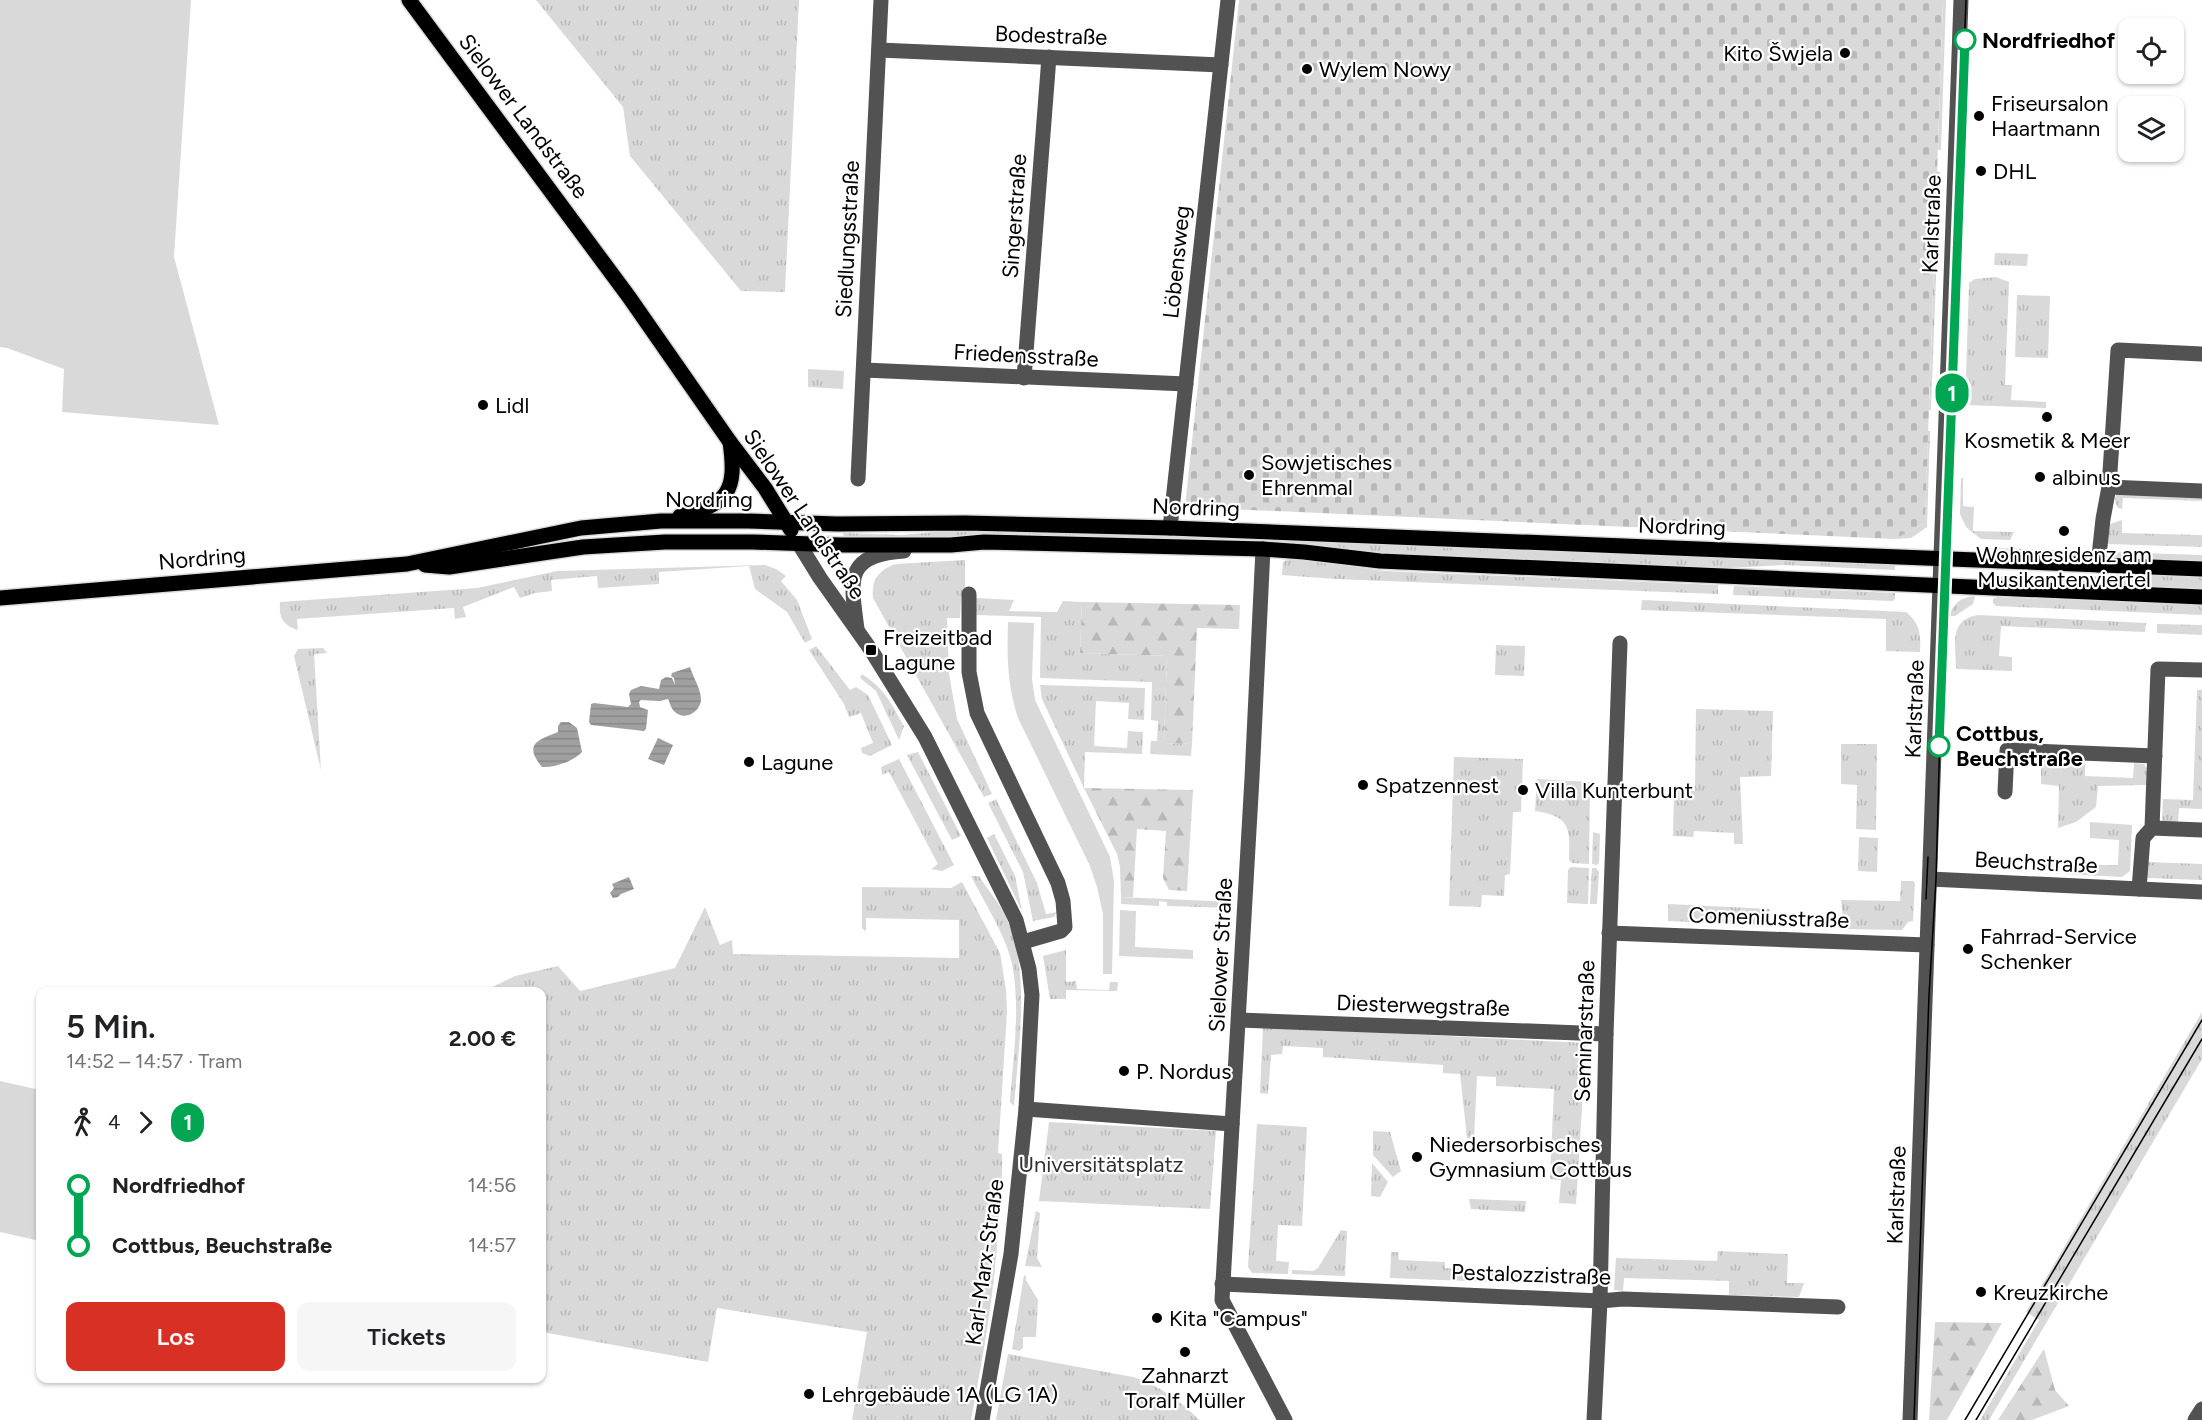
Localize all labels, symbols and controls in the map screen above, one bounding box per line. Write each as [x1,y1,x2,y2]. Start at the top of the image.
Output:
map controls [2118,18,2184,162]
button: locate [2118,18,2184,84]
street label: Bodestraße [994,20,1108,51]
place label: Nordfriedhof [1982,27,2116,54]
street label: Sielower Landstraße [453,29,594,204]
marker: Nordfriedhof [1954,29,1976,51]
place label: Kito Šwjela [1723,40,1833,67]
marker: Kito Šwjela [1838,46,1852,60]
place label: Wylem Nowy [1319,56,1451,83]
marker: Wylem Nowy [1300,62,1314,76]
place label: Friseursalon Haartmann [1991,90,2109,142]
button: layers [2118,96,2184,162]
marker: Friseursalon Haartmann [1972,109,1986,123]
street label: Singerstraße [997,153,1032,279]
place label: DHL [1993,158,2037,185]
street label: Siedlungsstraße [830,160,865,318]
marker: DHL [1974,164,1988,178]
street label: Karlstraße [1916,174,1947,274]
street label: Löbensweg [1157,204,1196,320]
street label: Friedensstraße [953,338,1099,373]
line badge: 1 [1932,374,1972,412]
text: 1 [1948,381,1956,406]
place label: Lidl [495,392,529,419]
marker: Lidl [476,398,490,412]
marker: Kosmetik & Meer [2040,410,2054,424]
street label: Sielower Landstraße [738,424,871,604]
place label: Kosmetik & Meer [1964,427,2131,454]
place label: Sowjetisches Ehrenmal [1261,449,1392,501]
place label: albinus [2052,464,2121,491]
marker: Sowjetisches Ehrenmal [1242,468,1256,482]
marker: albinus [2033,470,2047,484]
street label: Nordring [665,486,753,513]
street label: Nordring [1152,492,1240,523]
street label: Nordring [1638,511,1726,542]
marker: Wohnresidenz am Musikantenviertel [2057,524,2071,538]
street label: Nordring [157,541,247,576]
place label: Wohnresidenz am Musikantenviertel [1976,541,2152,593]
place label: Freizeitbad Lagune [883,624,993,676]
marker: Freizeitbad Lagune [864,643,878,657]
street label: Karlstraße [1899,659,1930,759]
place label: Cottbus, Beuchstraße [1956,720,2083,772]
marker: Cottbus, Beuchstraße [1928,735,1950,757]
place label: Lagune [761,749,833,776]
marker: Lagune [742,755,756,769]
place label: Spatzennest [1375,772,1499,799]
place label: Villa Kunterbunt [1535,777,1693,804]
marker: Spatzennest [1356,778,1370,792]
marker: Villa Kunterbunt [1516,783,1530,797]
street label: Beuchstraße [1974,846,2098,879]
street label: Sielower Straße [1203,877,1238,1033]
street label: Comeniusstraße [1688,901,1850,934]
place label: Fahrrad-Service Schenker [1980,923,2137,975]
marker: Fahrrad-Service Schenker [1961,942,1975,956]
street label: Seminarstraße [1569,960,1600,1102]
street label: Diesterwegstraße [1336,989,1510,1022]
text: 5 Min. [66,1007,156,1046]
text: 2.00 € [449,1025,516,1052]
text: 14:52 – 14:57 · Tram [66,1049,242,1073]
place label: P. Nordus [1136,1058,1231,1085]
marker: P. Nordus [1117,1064,1131,1078]
icon: walk [66,1106,99,1139]
icon: forward [129,1106,162,1139]
text: 4 [108,1110,120,1134]
text: 1 [183,1110,192,1135]
place label: Niedersorbisches Gymnasium Cottbus [1429,1131,1632,1183]
street label: Karlstraße [1881,1145,1912,1245]
marker: Niedersorbisches Gymnasium Cottbus [1410,1150,1424,1164]
park label: Universitätsplatz [1018,1151,1184,1178]
text: Nordfriedhof [112,1172,245,1199]
text: 14:56 [467,1173,516,1197]
street label: Karl-Marx-Straße [959,1177,1010,1347]
text: Cottbus, Beuchstraße [112,1232,332,1259]
text: 14:57 [468,1233,516,1257]
street label: Pestalozzistraße [1450,1258,1612,1291]
place label: Kreuzkirche [1993,1279,2108,1306]
marker: Kreuzkirche [1974,1285,1988,1299]
button: Los [66,1302,285,1371]
button: Tickets [297,1302,516,1371]
place label: Kita "Campus" [1169,1305,1308,1332]
marker: Kita "Campus" [1150,1311,1164,1325]
marker: Zahnarzt Toralf Müller [1178,1345,1192,1359]
place label: Zahnarzt Toralf Müller [1125,1362,1246,1414]
place label: Lehrgebäude 1A (LG 1A) [821,1381,1058,1408]
marker: Lehrgebäude 1A (LG 1A) [802,1387,816,1401]

